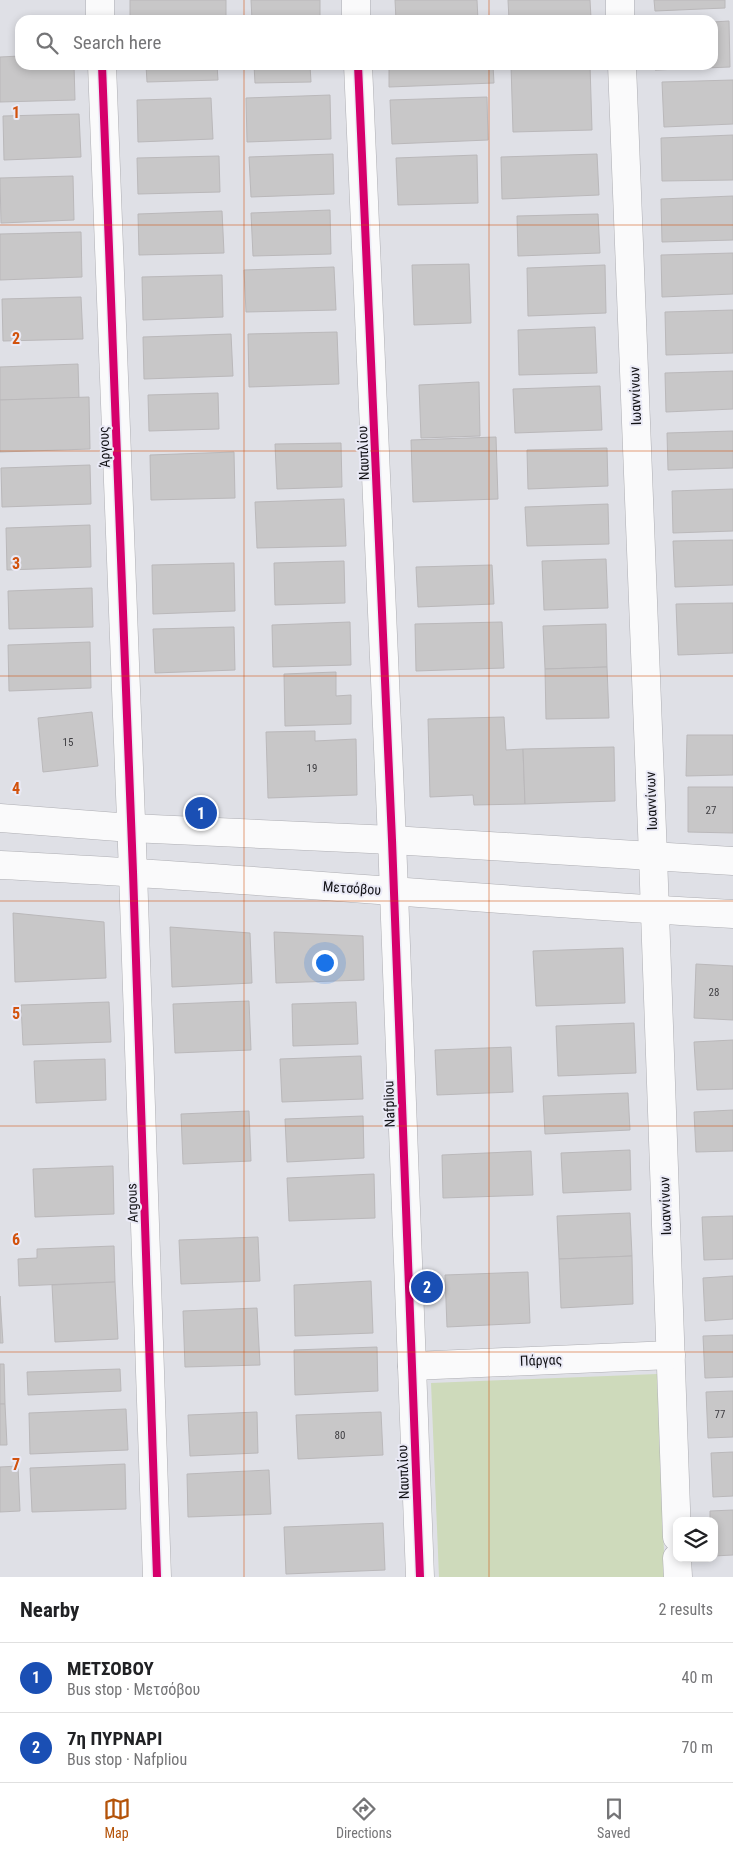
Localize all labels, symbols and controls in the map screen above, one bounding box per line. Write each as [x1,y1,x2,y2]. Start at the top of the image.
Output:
search box [15,15,718,70]
icon: search [33,29,61,57]
text: Search here [73,31,161,54]
text: 1 [12,103,20,122]
text: 2 [12,329,20,348]
street label: Ιωαννίνων [626,367,644,425]
street label: Ναυπλίου [354,425,372,480]
street label: Άργους [95,426,113,468]
text: 3 [12,554,20,573]
house number: 15 [63,736,73,749]
house number: 19 [307,762,317,775]
street label: Ιωαννίνων [642,772,660,830]
text: 4 [12,779,20,798]
pin: 1 [185,794,217,832]
house number: 27 [706,804,716,817]
street label: Μετσόβου [322,878,382,898]
your location [312,950,338,976]
house number: 28 [709,986,719,999]
text: 5 [12,1004,20,1023]
street label: Nafpliou [380,1080,398,1128]
street label: Ιωαννίνων [656,1177,674,1235]
street label: Argous [123,1183,141,1223]
text: 6 [12,1230,20,1249]
pin: 2 [411,1268,443,1306]
street label: Πάργας [520,1351,562,1369]
house number: 77 [715,1408,725,1421]
house number: 80 [335,1429,345,1442]
street label: Ναυπλίου [394,1444,412,1499]
text: 7 [12,1455,20,1474]
map controls [673,1517,718,1562]
button: layers [673,1517,718,1562]
text: Nearby [20,1598,79,1622]
text: 2 results [658,1600,713,1619]
text: ΜΕΤΣΟΒΟΥ [67,1657,154,1680]
text: 1 [32,1668,40,1687]
text: 40 m [681,1668,713,1687]
text: Bus stop · Μετσόβου [67,1680,200,1699]
text: 7η ΠΥΡΝΑΡΙ [67,1727,162,1750]
text: 2 [32,1738,40,1757]
text: 70 m [681,1738,713,1757]
text: Bus stop · Nafpliou [67,1750,187,1769]
tab: Map [103,1795,131,1841]
tab: Directions [336,1795,392,1841]
tab: Saved [597,1795,630,1841]

